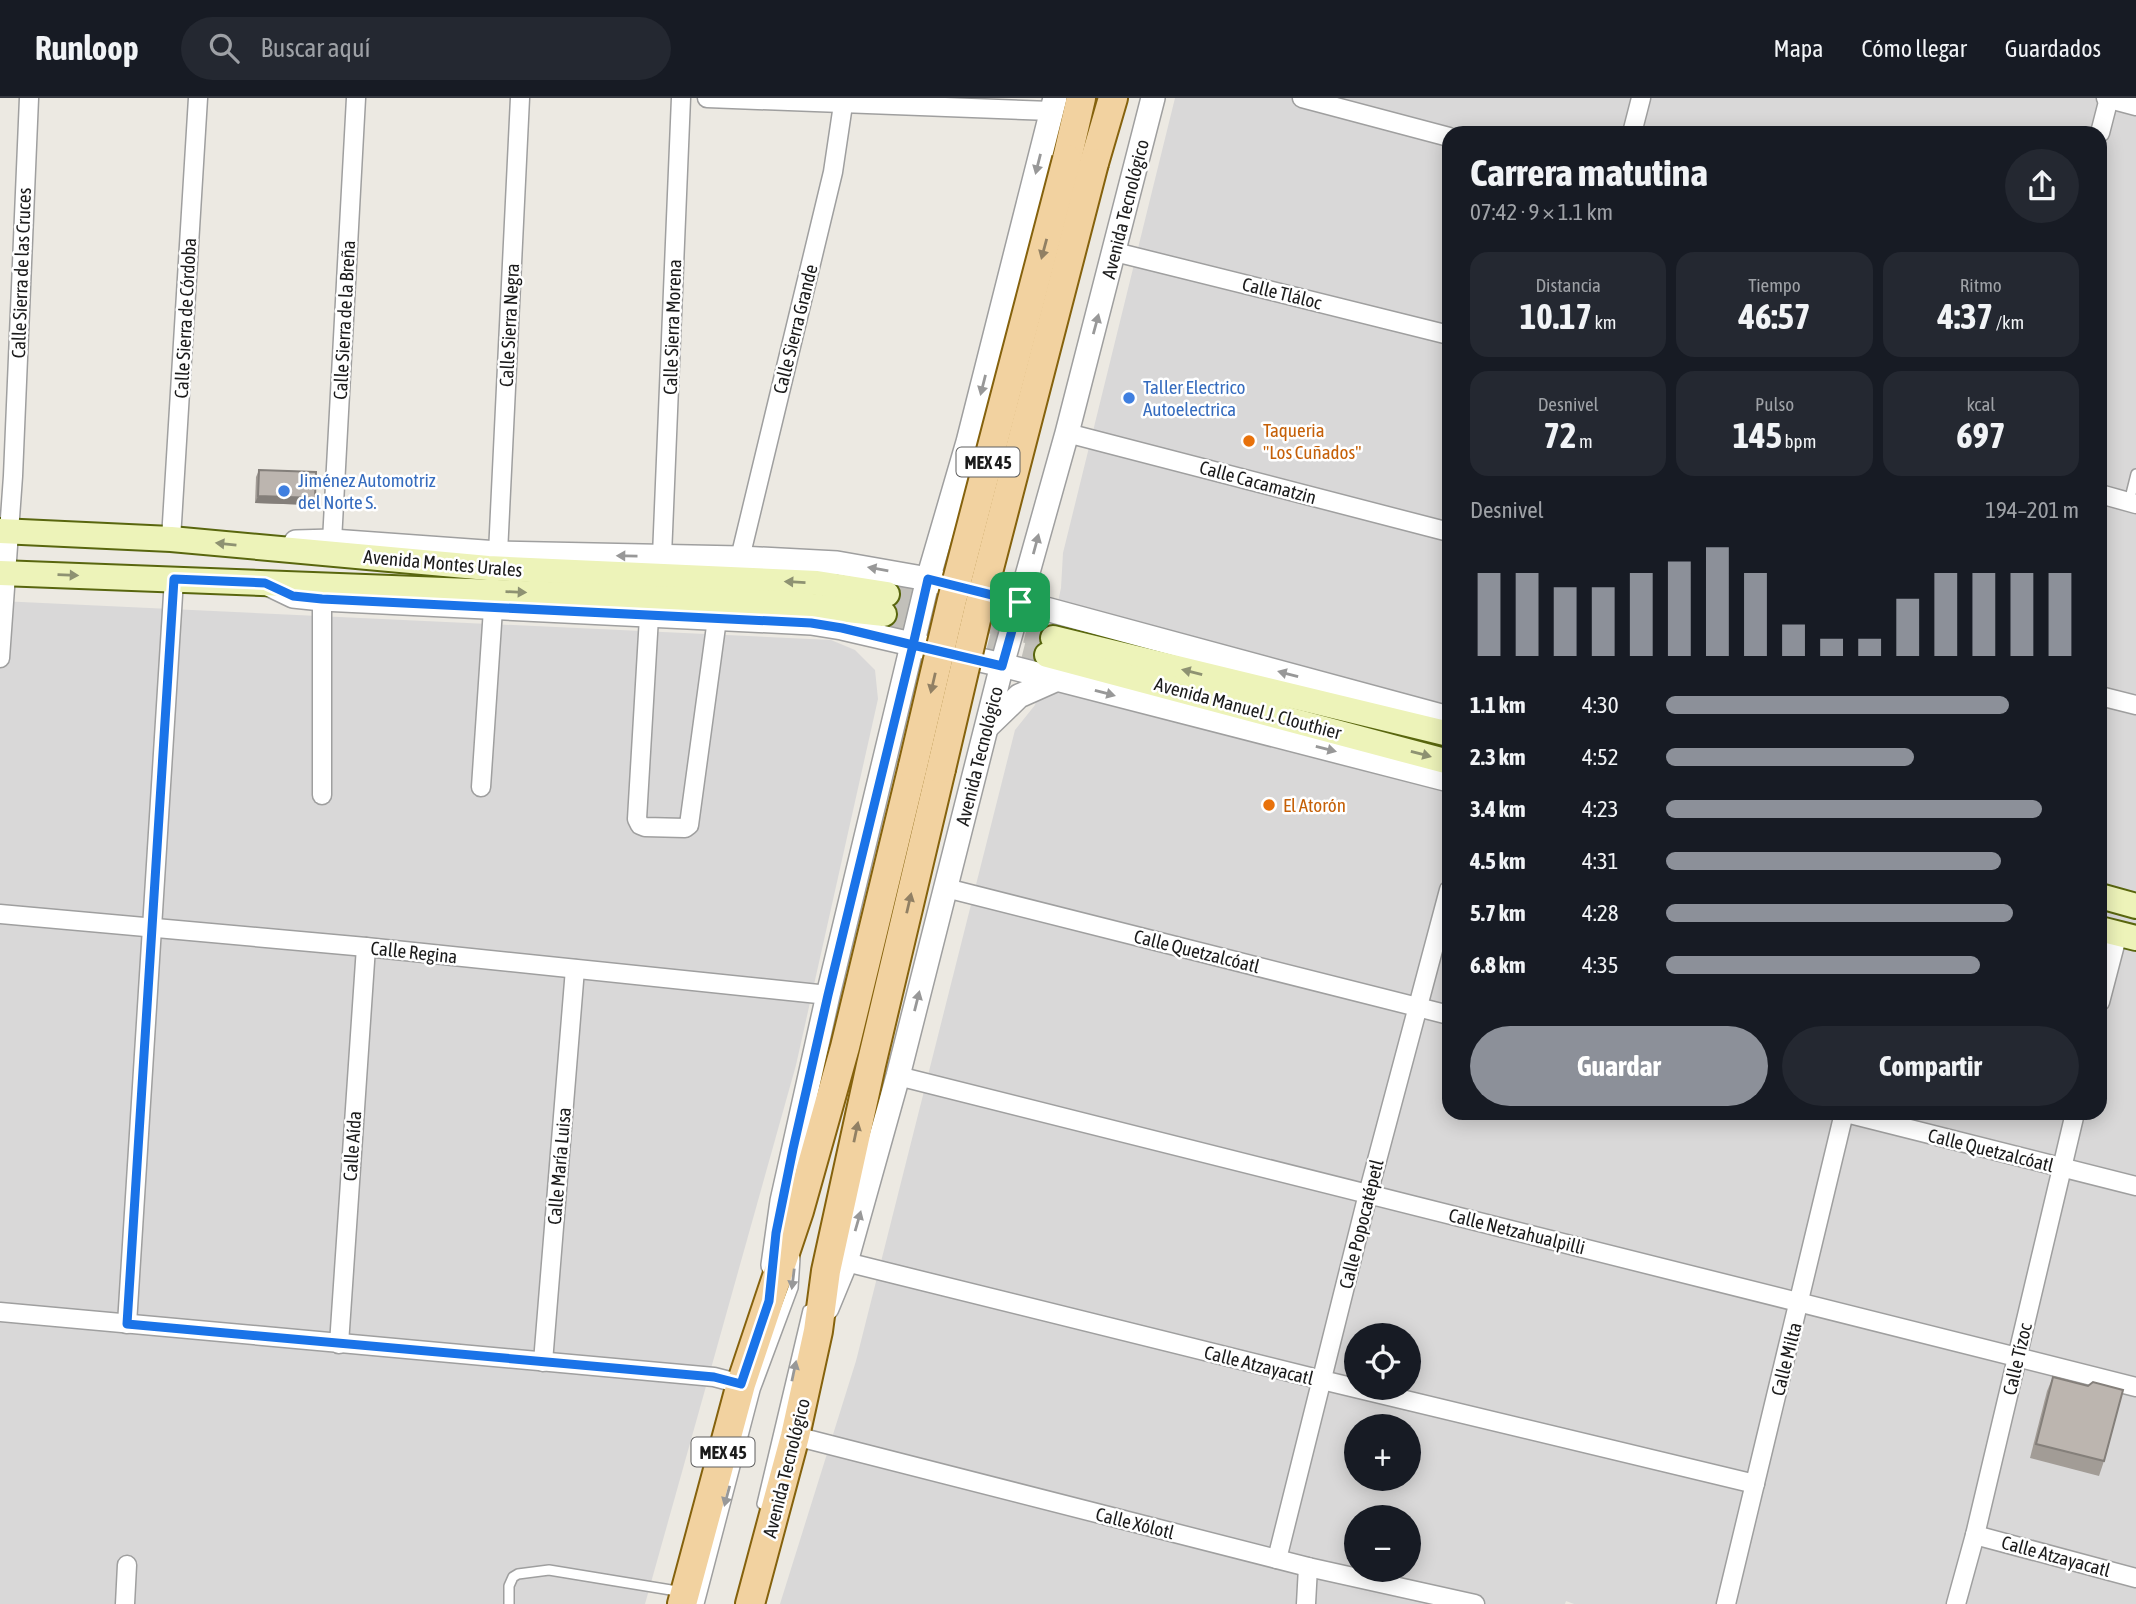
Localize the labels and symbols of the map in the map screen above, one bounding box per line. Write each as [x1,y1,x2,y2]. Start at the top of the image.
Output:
street label: Avenida Tecnológico [1097,137,1153,281]
one-way arrow [1032,153,1043,175]
street label: Calle Sierra de las Cruces [7,187,35,359]
street label: Calle Sierra de Córdoba [170,237,200,399]
one-way arrow [1038,238,1049,260]
street label: Calle Sierra de la Breña [329,240,359,400]
street label: Calle Sierra Morena [659,259,685,395]
street label: Calle Sierra Grande [768,262,822,396]
street label: Calle Sierra Negra [495,263,523,387]
street label: Calle Tláloc [1240,273,1325,314]
one-way arrow [1091,313,1102,335]
one-way arrow [977,374,988,396]
place label: Taller Electrico Autoelectrica [1143,376,1246,420]
marker: Taller Electrico Autoelectrica [1121,390,1137,406]
place label: Taqueria "Los Cuñados" [1263,419,1361,463]
marker: Taqueria "Los Cuñados" [1241,433,1257,449]
road number: MEX 45 [956,448,1020,476]
street label: Calle Cacamatzin [1197,456,1319,508]
place label: Jiménez Automotriz del Norte S. [298,469,436,513]
marker: Jiménez Automotriz del Norte S. [276,483,292,499]
one-way arrow [1032,533,1042,554]
one-way arrow [215,538,237,549]
street label: Avenida Montes Urales [363,545,524,581]
one-way arrow [616,550,638,561]
one-way arrow [867,564,889,575]
one-way arrow [57,569,79,581]
pin [990,572,1050,632]
one-way arrow [784,577,806,588]
one-way arrow [505,587,527,598]
one-way arrow [1181,666,1203,677]
one-way arrow [1278,669,1299,679]
one-way arrow [927,672,938,694]
street label: Avenida Manuel J. Clouthier [1152,672,1344,744]
street label: Avenida Tecnológico [951,684,1007,828]
one-way arrow [1094,688,1116,699]
one-way arrow [1315,744,1337,755]
one-way arrow [1410,749,1432,760]
place label: El Atorón [1283,794,1346,816]
marker: El Atorón [1261,797,1277,813]
one-way arrow [904,892,915,914]
street label: Calle Quetzalcóatl [1132,925,1262,977]
street label: Calle Regina [369,937,459,967]
one-way arrow [912,990,923,1012]
street label: Calle María Luisa [543,1106,575,1226]
street label: Calle Aída [339,1110,365,1182]
one-way arrow [851,1121,862,1143]
street label: Calle Quetzalcóatl [1926,1124,2056,1176]
street label: Calle Popocatépetl [1334,1157,1388,1291]
street label: Calle Netzahualpilli [1447,1203,1587,1259]
one-way arrow [853,1210,864,1232]
one-way arrow [787,1268,798,1290]
street label: Calle Milta [1766,1320,1806,1398]
street label: Calle Tízoc [1998,1320,2036,1397]
street label: Calle Atzayacatl [1202,1341,1316,1389]
one-way arrow [789,1360,800,1382]
street label: Avenida Tecnológico [758,1396,814,1540]
road number: MEX 45 [692,1437,754,1466]
one-way arrow [722,1486,732,1507]
street label: Calle Xólotl [1094,1503,1176,1543]
street label: Calle Atzayacatl [1999,1531,2113,1581]

